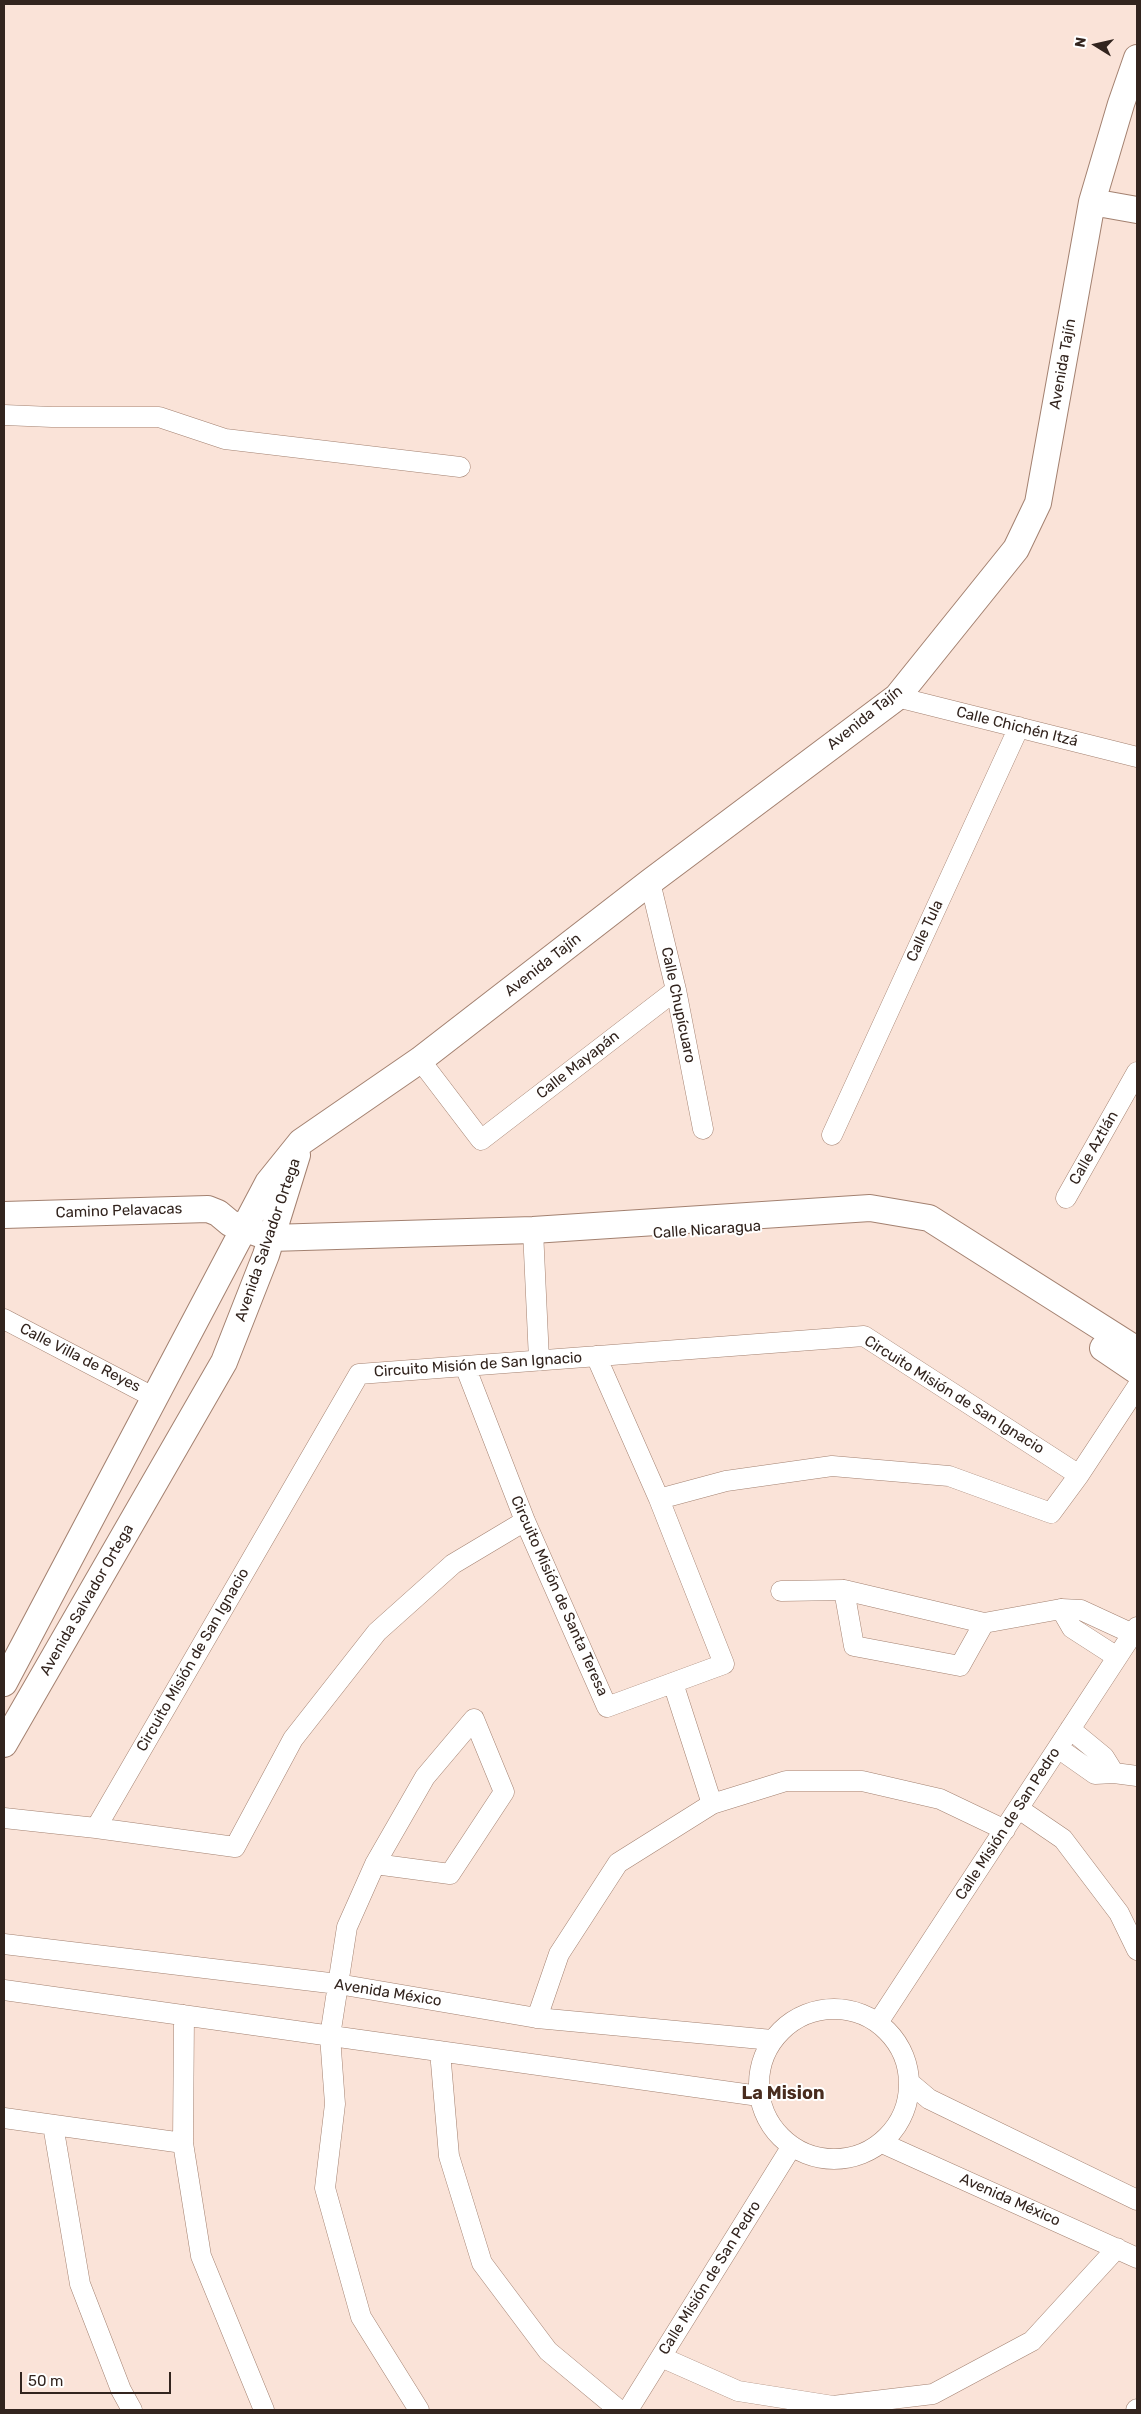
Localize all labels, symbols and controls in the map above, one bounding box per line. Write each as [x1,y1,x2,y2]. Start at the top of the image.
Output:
north arrow [1071,20,1121,70]
text: N [1071,36,1090,49]
street label: Avenida Tajín [1046,317,1080,411]
street label: Avenida Tajín [824,682,906,754]
street label: Calle Chichén Itzá [954,703,1080,751]
street label: Calle Tula [903,897,947,965]
street label: Avenida Tajín [501,930,585,1000]
street label: Calle Chupícuaro [657,945,699,1065]
street label: Calle Mayapán [533,1027,623,1103]
street label: Calle Aztlán [1066,1108,1122,1188]
street label: Avenida Salvador Ortega [232,1156,304,1324]
street label: Camino Pelavacas [55,1200,183,1222]
street label: Calle Nicaragua [652,1217,762,1243]
street label: Calle Villa de Reyes [17,1320,143,1396]
street label: Circuito Misión de San Ignacio [861,1332,1047,1458]
street label: Circuito Misión de San Ignacio [373,1349,583,1381]
street label: Circuito Misión de Santa Teresa [507,1493,611,1699]
street label: Avenida Salvador Ortega [36,1521,138,1679]
street label: Circuito Misión de San Ignacio [133,1565,253,1755]
street label: Calle Misión de San Pedro [952,1744,1064,1904]
street label: Avenida México [333,1976,443,2010]
district label: La Mision [742,2083,824,2105]
street label: Avenida México [957,2170,1063,2230]
street label: Calle Misión de San Pedro [655,2198,765,2358]
scale bar [22,2362,174,2394]
text: 50 m [28,2372,63,2390]

